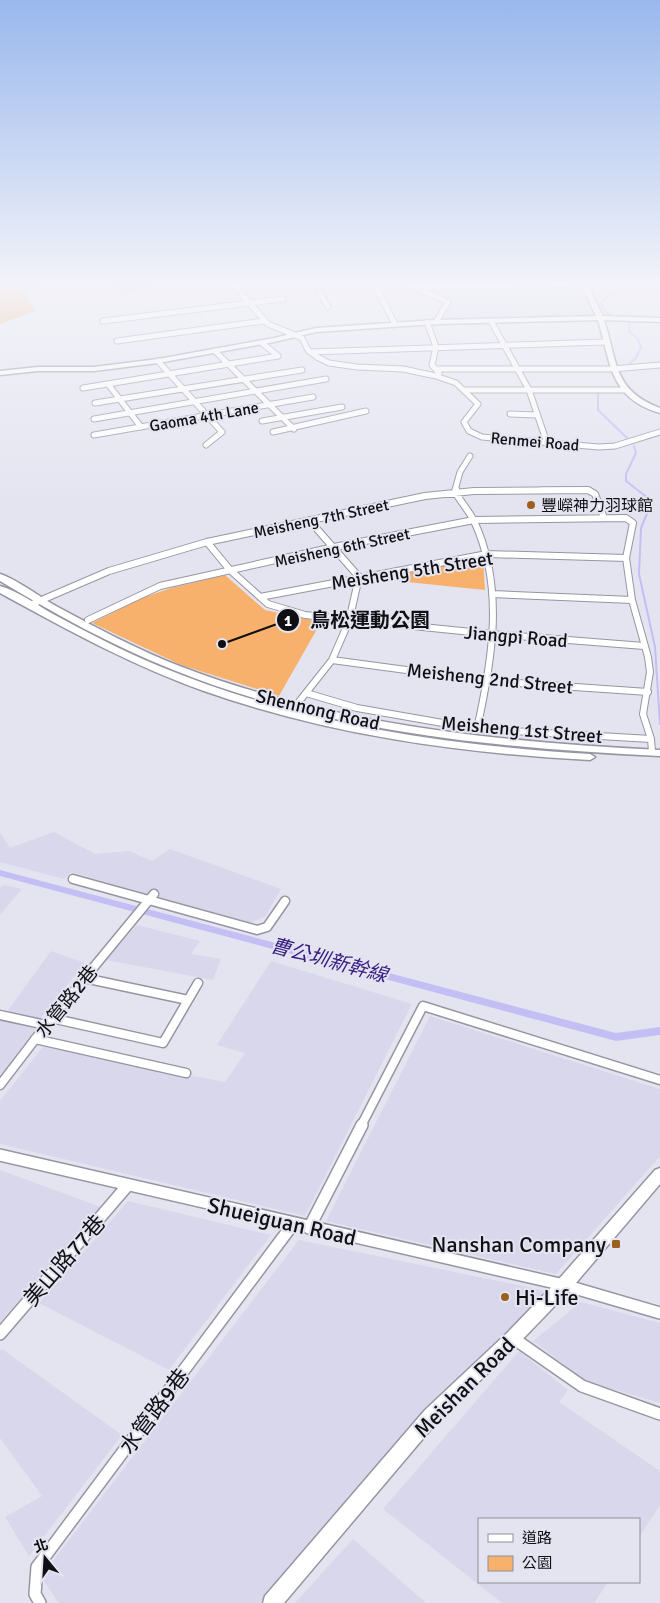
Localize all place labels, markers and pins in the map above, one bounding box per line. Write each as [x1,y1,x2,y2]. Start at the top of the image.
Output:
place label: 豐嶸神力羽球館 [541,496,653,516]
marker: 豐嶸神力羽球館 [525,499,537,511]
callout: 鳥松運動公園 [275,603,440,638]
place label: Nanshan Company [431,1231,607,1258]
marker: Nanshan Company [610,1238,622,1250]
place label: Hi-Life [515,1284,579,1311]
marker: Hi-Life [499,1291,511,1303]

